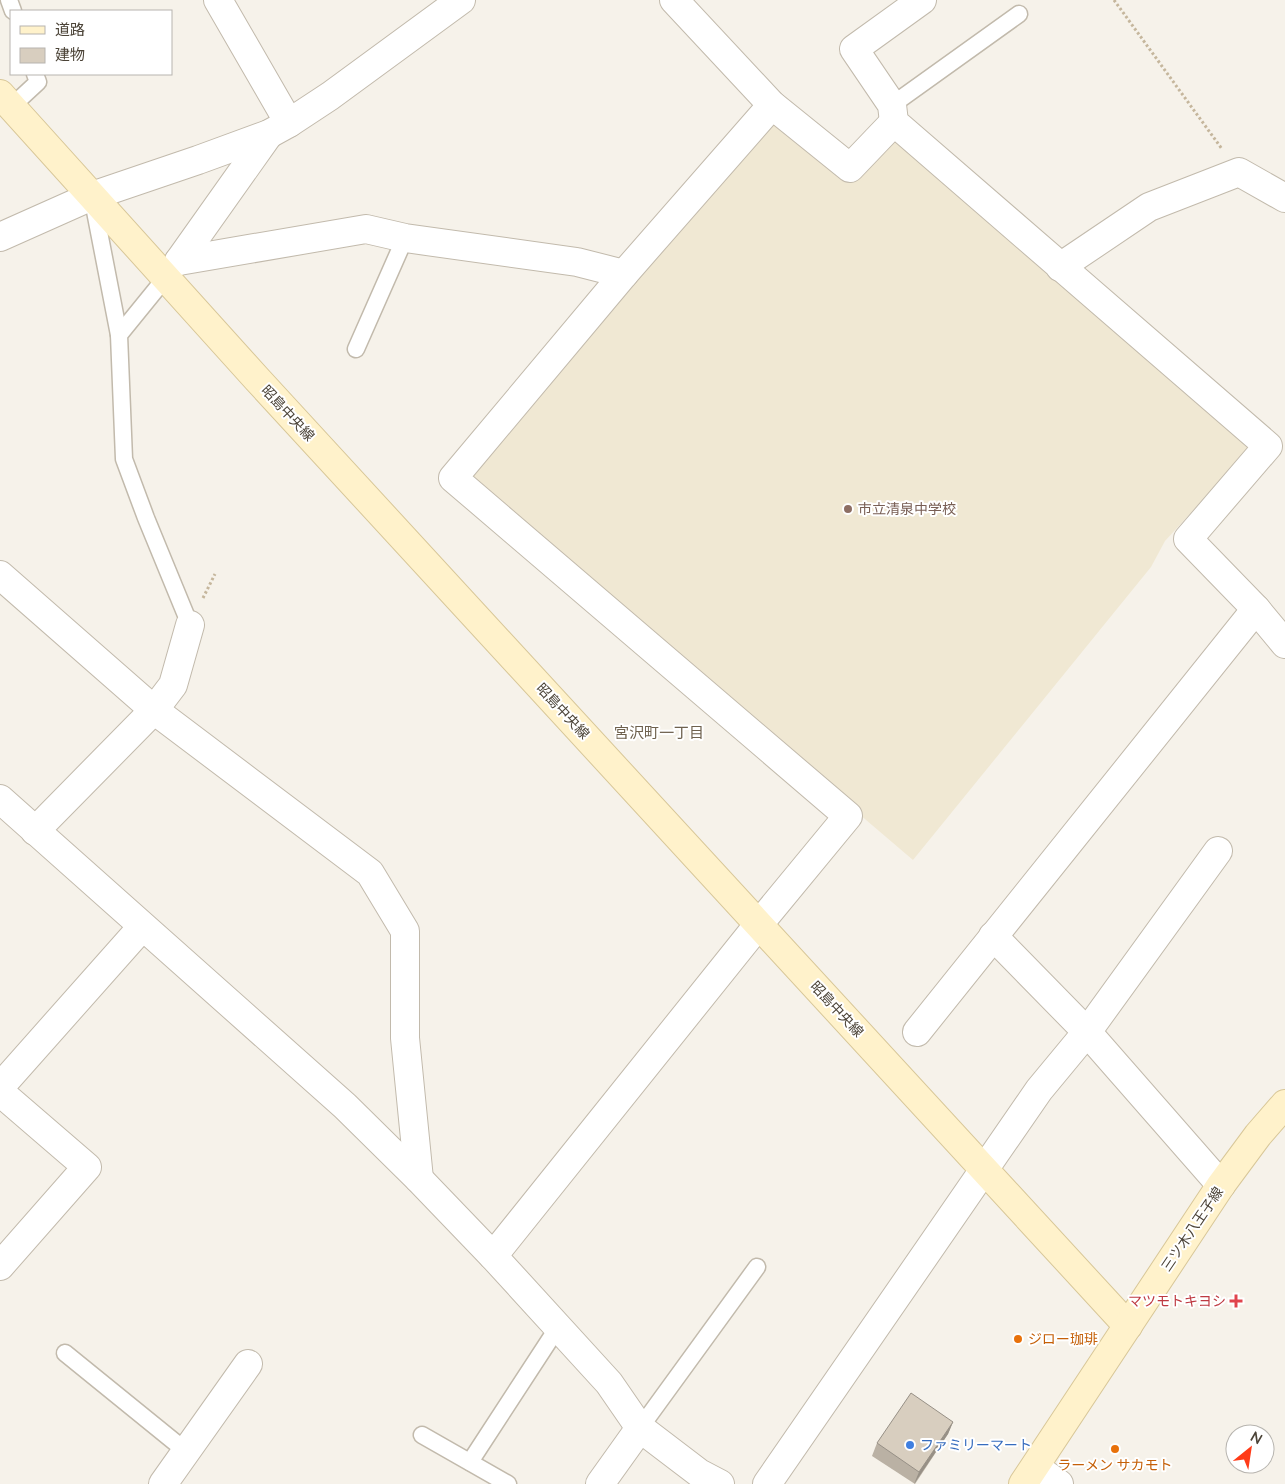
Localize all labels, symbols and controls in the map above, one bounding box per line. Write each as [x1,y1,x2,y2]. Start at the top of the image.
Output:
legend [10,10,172,75]
text: 道路 [55,20,85,38]
text: 建物 [55,45,85,63]
street label: 昭島中央線 [258,381,318,444]
place label: 市立清泉中学校 [858,500,956,517]
marker: 市立清泉中学校 [842,503,854,515]
street label: 昭島中央線 [533,679,593,742]
district label: 宮沢町一丁目 [614,723,704,741]
street label: 昭島中央線 [807,977,867,1040]
street label: 三ツ木八王子線 [1157,1183,1226,1274]
place label: マツモトキヨシ [1128,1292,1226,1309]
marker: マツモトキヨシ [1230,1295,1242,1307]
place label: ジロー珈琲 [1028,1330,1098,1347]
marker: ジロー珈琲 [1012,1333,1024,1345]
north arrow [1225,1424,1275,1474]
text: N [1248,1427,1266,1447]
place label: ファミリーマート [920,1436,1032,1453]
marker: ファミリーマート [904,1439,916,1451]
marker: ラーメン サカモト [1109,1443,1121,1455]
place label: ラーメン サカモト [1057,1456,1173,1473]

